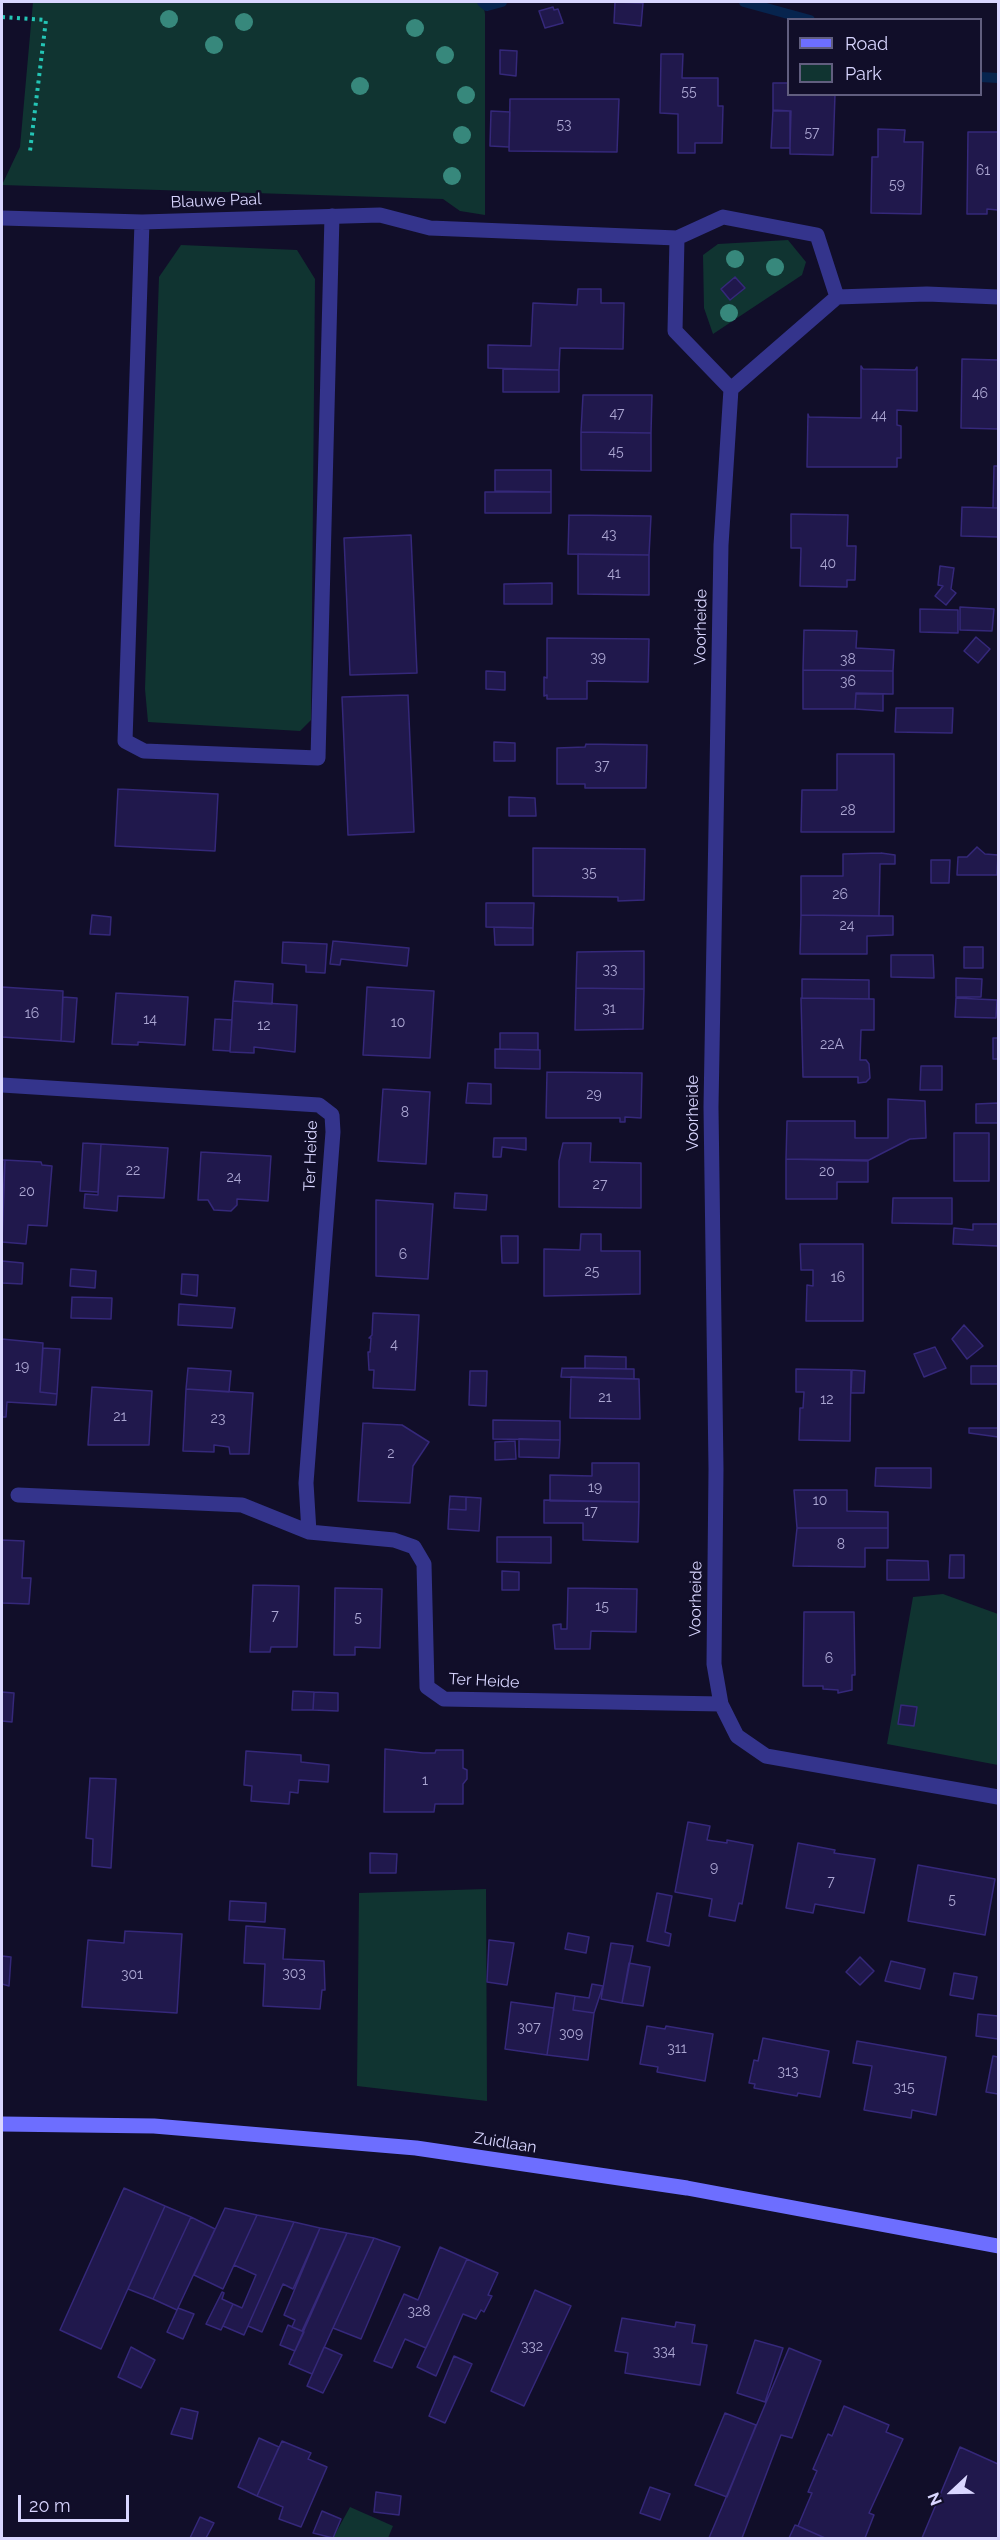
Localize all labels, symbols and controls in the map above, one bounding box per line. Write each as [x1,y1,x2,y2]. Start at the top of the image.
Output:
legend [787,18,982,96]
text: Road [845,33,888,54]
text: Park [845,63,882,84]
house number: 55 [681,84,697,100]
house number: 53 [556,117,572,133]
house number: 57 [804,125,820,141]
house number: 61 [976,163,990,179]
house number: 59 [889,177,905,193]
street label: Blauwe Paal [170,190,262,212]
house number: 46 [972,386,988,402]
house number: 47 [609,406,625,422]
house number: 44 [871,408,887,424]
house number: 45 [608,444,624,460]
house number: 43 [601,527,617,543]
house number: 40 [820,556,836,572]
house number: 41 [607,566,621,582]
street label: Voorheide [691,589,711,665]
house number: 39 [590,650,606,666]
house number: 38 [840,652,856,668]
house number: 36 [840,674,856,690]
house number: 37 [595,758,609,774]
house number: 28 [840,803,856,819]
house number: 35 [581,865,597,881]
house number: 26 [832,887,848,903]
house number: 24 [840,918,854,934]
house number: 33 [603,962,617,978]
house number: 31 [602,1001,616,1017]
house number: 16 [25,1006,39,1022]
house number: 14 [143,1012,157,1028]
house number: 10 [391,1015,405,1031]
house number: 12 [257,1018,271,1034]
house number: 22A [820,1037,844,1053]
street label: Voorheide [683,1075,703,1151]
house number: 29 [586,1087,602,1103]
house number: 8 [401,1105,409,1121]
street label: Ter Heide [300,1120,322,1192]
house number: 22 [126,1163,140,1179]
house number: 20 [819,1164,835,1180]
house number: 24 [227,1170,241,1186]
house number: 27 [593,1177,607,1193]
house number: 20 [19,1184,35,1200]
house number: 6 [399,1247,407,1263]
house number: 25 [585,1264,599,1280]
house number: 16 [831,1270,845,1286]
house number: 4 [390,1337,398,1353]
house number: 19 [15,1359,29,1375]
house number: 21 [598,1390,612,1406]
house number: 12 [820,1392,834,1408]
house number: 21 [113,1409,127,1425]
house number: 23 [211,1411,225,1427]
house number: 2 [387,1446,395,1462]
house number: 19 [588,1480,602,1496]
house number: 10 [813,1493,827,1509]
house number: 17 [584,1504,598,1520]
house number: 8 [837,1537,845,1553]
street label: Voorheide [686,1561,706,1637]
house number: 15 [595,1599,609,1615]
house number: 7 [271,1608,279,1624]
house number: 5 [354,1610,362,1626]
house number: 6 [825,1651,833,1667]
street label: Ter Heide [448,1670,520,1692]
house number: 1 [422,1773,428,1789]
house number: 9 [710,1860,718,1876]
house number: 7 [827,1874,835,1890]
house number: 5 [948,1892,956,1908]
house number: 303 [282,1966,306,1982]
house number: 301 [121,1967,143,1983]
house number: 307 [517,2020,541,2036]
house number: 309 [559,2026,583,2042]
house number: 311 [667,2041,687,2057]
house number: 313 [778,2064,798,2080]
house number: 315 [893,2080,915,2096]
street label: Zuidlaan [472,2129,538,2157]
house number: 328 [407,2304,431,2320]
house number: 332 [521,2339,543,2355]
house number: 334 [653,2344,675,2360]
north arrow [922,2462,982,2522]
scale bar [21,2483,132,2521]
text: N [924,2490,946,2508]
text: 20 m [29,2495,71,2516]

